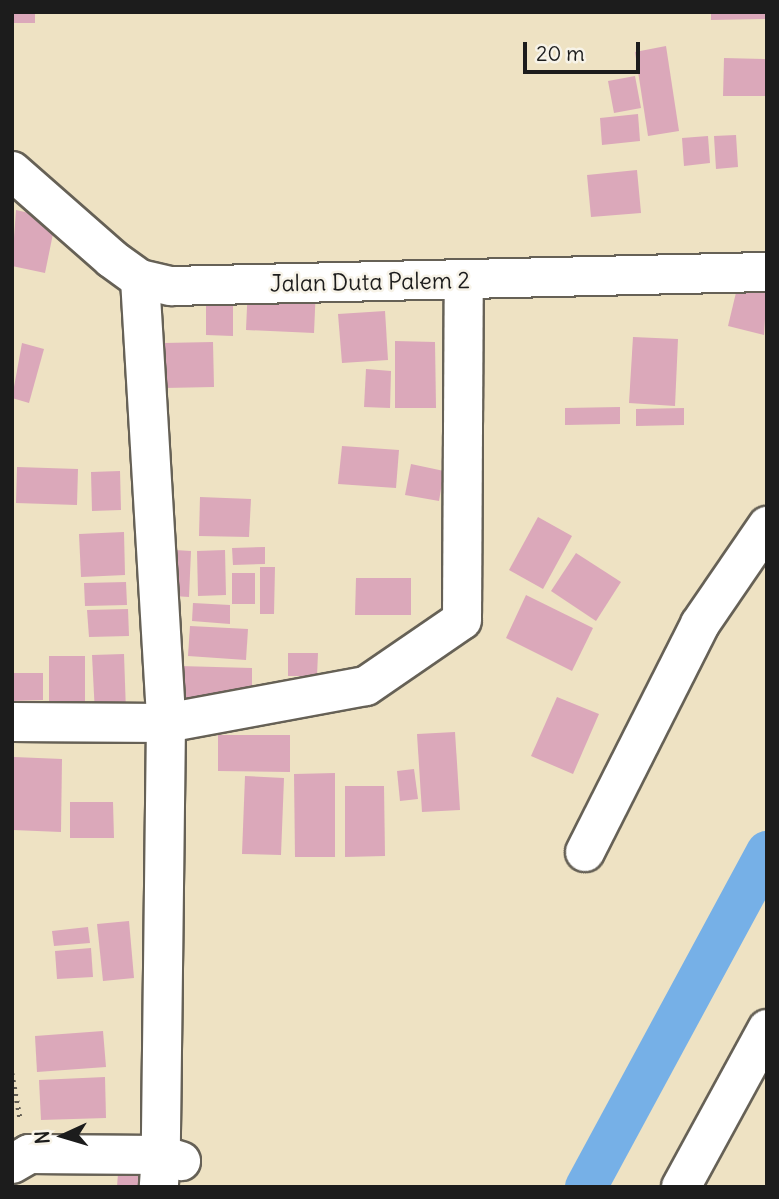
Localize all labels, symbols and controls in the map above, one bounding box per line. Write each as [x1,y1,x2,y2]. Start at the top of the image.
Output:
scale bar [527,28,644,72]
text: 20 m [536,40,585,67]
street label: Jalan Duta Palem 2 [270,266,470,298]
north arrow [28,1101,98,1171]
text: N [30,1130,54,1145]

